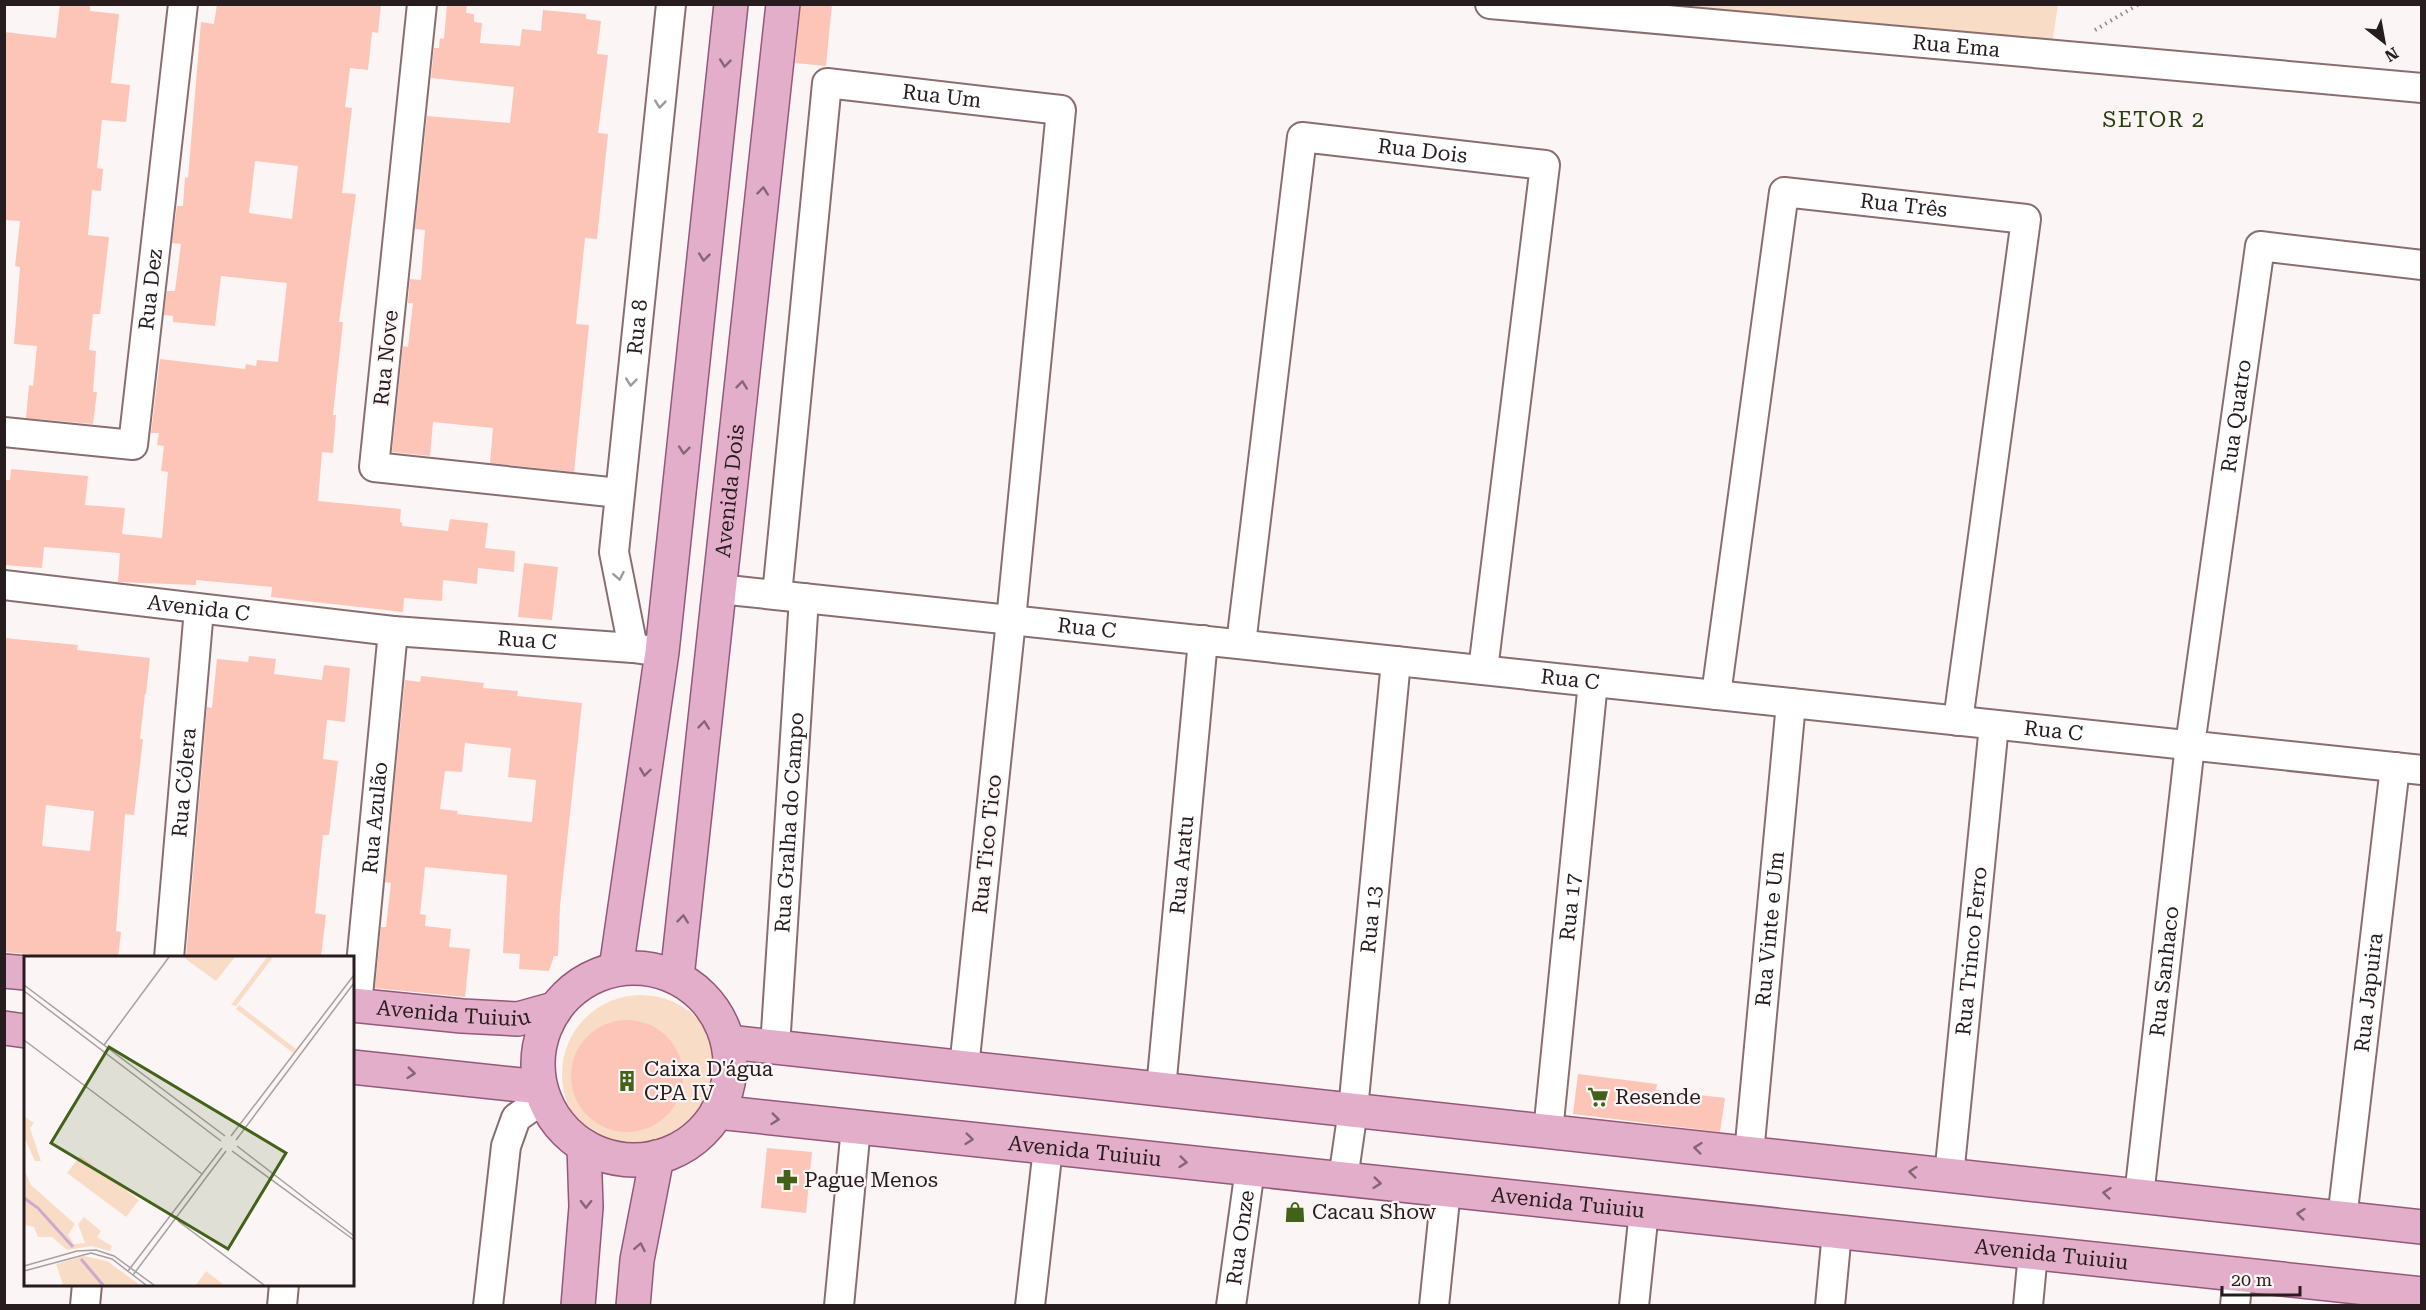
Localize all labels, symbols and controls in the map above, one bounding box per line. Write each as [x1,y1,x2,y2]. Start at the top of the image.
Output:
north arrow [2354,12,2414,72]
street label: Rua Ema [1911,30,2002,62]
text: N [2381,43,2402,66]
one-way arrow [719,58,732,67]
street label: Rua Um [901,80,983,113]
one-way arrow [654,100,667,109]
district label: SETOR 2 [2102,107,2206,132]
street label: Rua Dois [1376,134,1469,168]
one-way arrow [756,187,769,196]
street label: Rua Três [1859,189,1949,222]
street label: Rua Dez [134,248,167,332]
one-way arrow [698,252,711,261]
street label: Rua 8 [623,298,652,356]
street label: Rua Nove [369,309,403,407]
street label: Rua Quatro [2216,358,2256,474]
one-way arrow [625,377,637,386]
one-way arrow [735,381,748,390]
street label: Avenida Dois [711,423,749,559]
one-way arrow [678,446,690,455]
one-way arrow [612,570,625,580]
street label: Avenida C [146,590,251,626]
street label: Rua C [1056,613,1118,643]
street label: Rua C [497,626,557,655]
street label: Rua C [1540,664,1601,695]
street label: Rua Gralha do Campo [770,711,809,934]
street label: Rua C [2023,716,2084,746]
one-way arrow [698,721,710,730]
street label: Rua Cólera [167,726,201,838]
street label: Rua Azulão [358,761,392,875]
one-way arrow [639,768,651,777]
street label: Rua Tico Tico [968,773,1006,915]
street label: Rua Aratu [1165,814,1199,916]
street label: Rua Vinte e Um [1751,850,1789,1008]
street label: Rua Trinco Ferro [1951,865,1992,1037]
street label: Rua 17 [1555,872,1586,942]
street label: Rua 13 [1356,885,1386,954]
street label: Rua Sanhaco [2145,905,2184,1038]
one-way arrow [676,914,689,924]
street label: Rua Japuira [2350,931,2388,1054]
inset map [24,956,354,1286]
street label: Avenida Tuiuiu [376,996,533,1031]
place label: Caixa D'água CPA IV [644,1057,774,1105]
one-way arrow [406,1066,415,1079]
building icon: Caixa D'água CPA IV [615,1069,639,1093]
supermarket icon: Resende [1586,1085,1610,1109]
place label: Resende [1615,1085,1701,1109]
one-way arrow [770,1112,779,1124]
street label: Avenida Tuiuiu [1007,1131,1163,1171]
one-way arrow [964,1132,973,1145]
one-way arrow [1694,1142,1703,1155]
one-way arrow [1179,1155,1188,1168]
one-way arrow [1908,1166,1918,1179]
pharmacy icon: Pague Menos [775,1168,799,1192]
place label: Pague Menos [804,1168,938,1192]
one-way arrow [1373,1176,1382,1189]
street label: Avenida Tuiuiu [1490,1183,1646,1223]
one-way arrow [2102,1187,2111,1200]
street label: Rua Onze [1222,1189,1259,1287]
one-way arrow [580,1200,592,1209]
shop icon: Cacau Show [1283,1200,1307,1224]
place label: Cacau Show [1312,1200,1437,1224]
one-way arrow [2296,1208,2305,1221]
street label: Avenida Tuiuiu [1973,1234,2129,1275]
one-way arrow [633,1243,646,1253]
scale bar [2222,1259,2300,1297]
text: 20 m [2231,1269,2272,1290]

